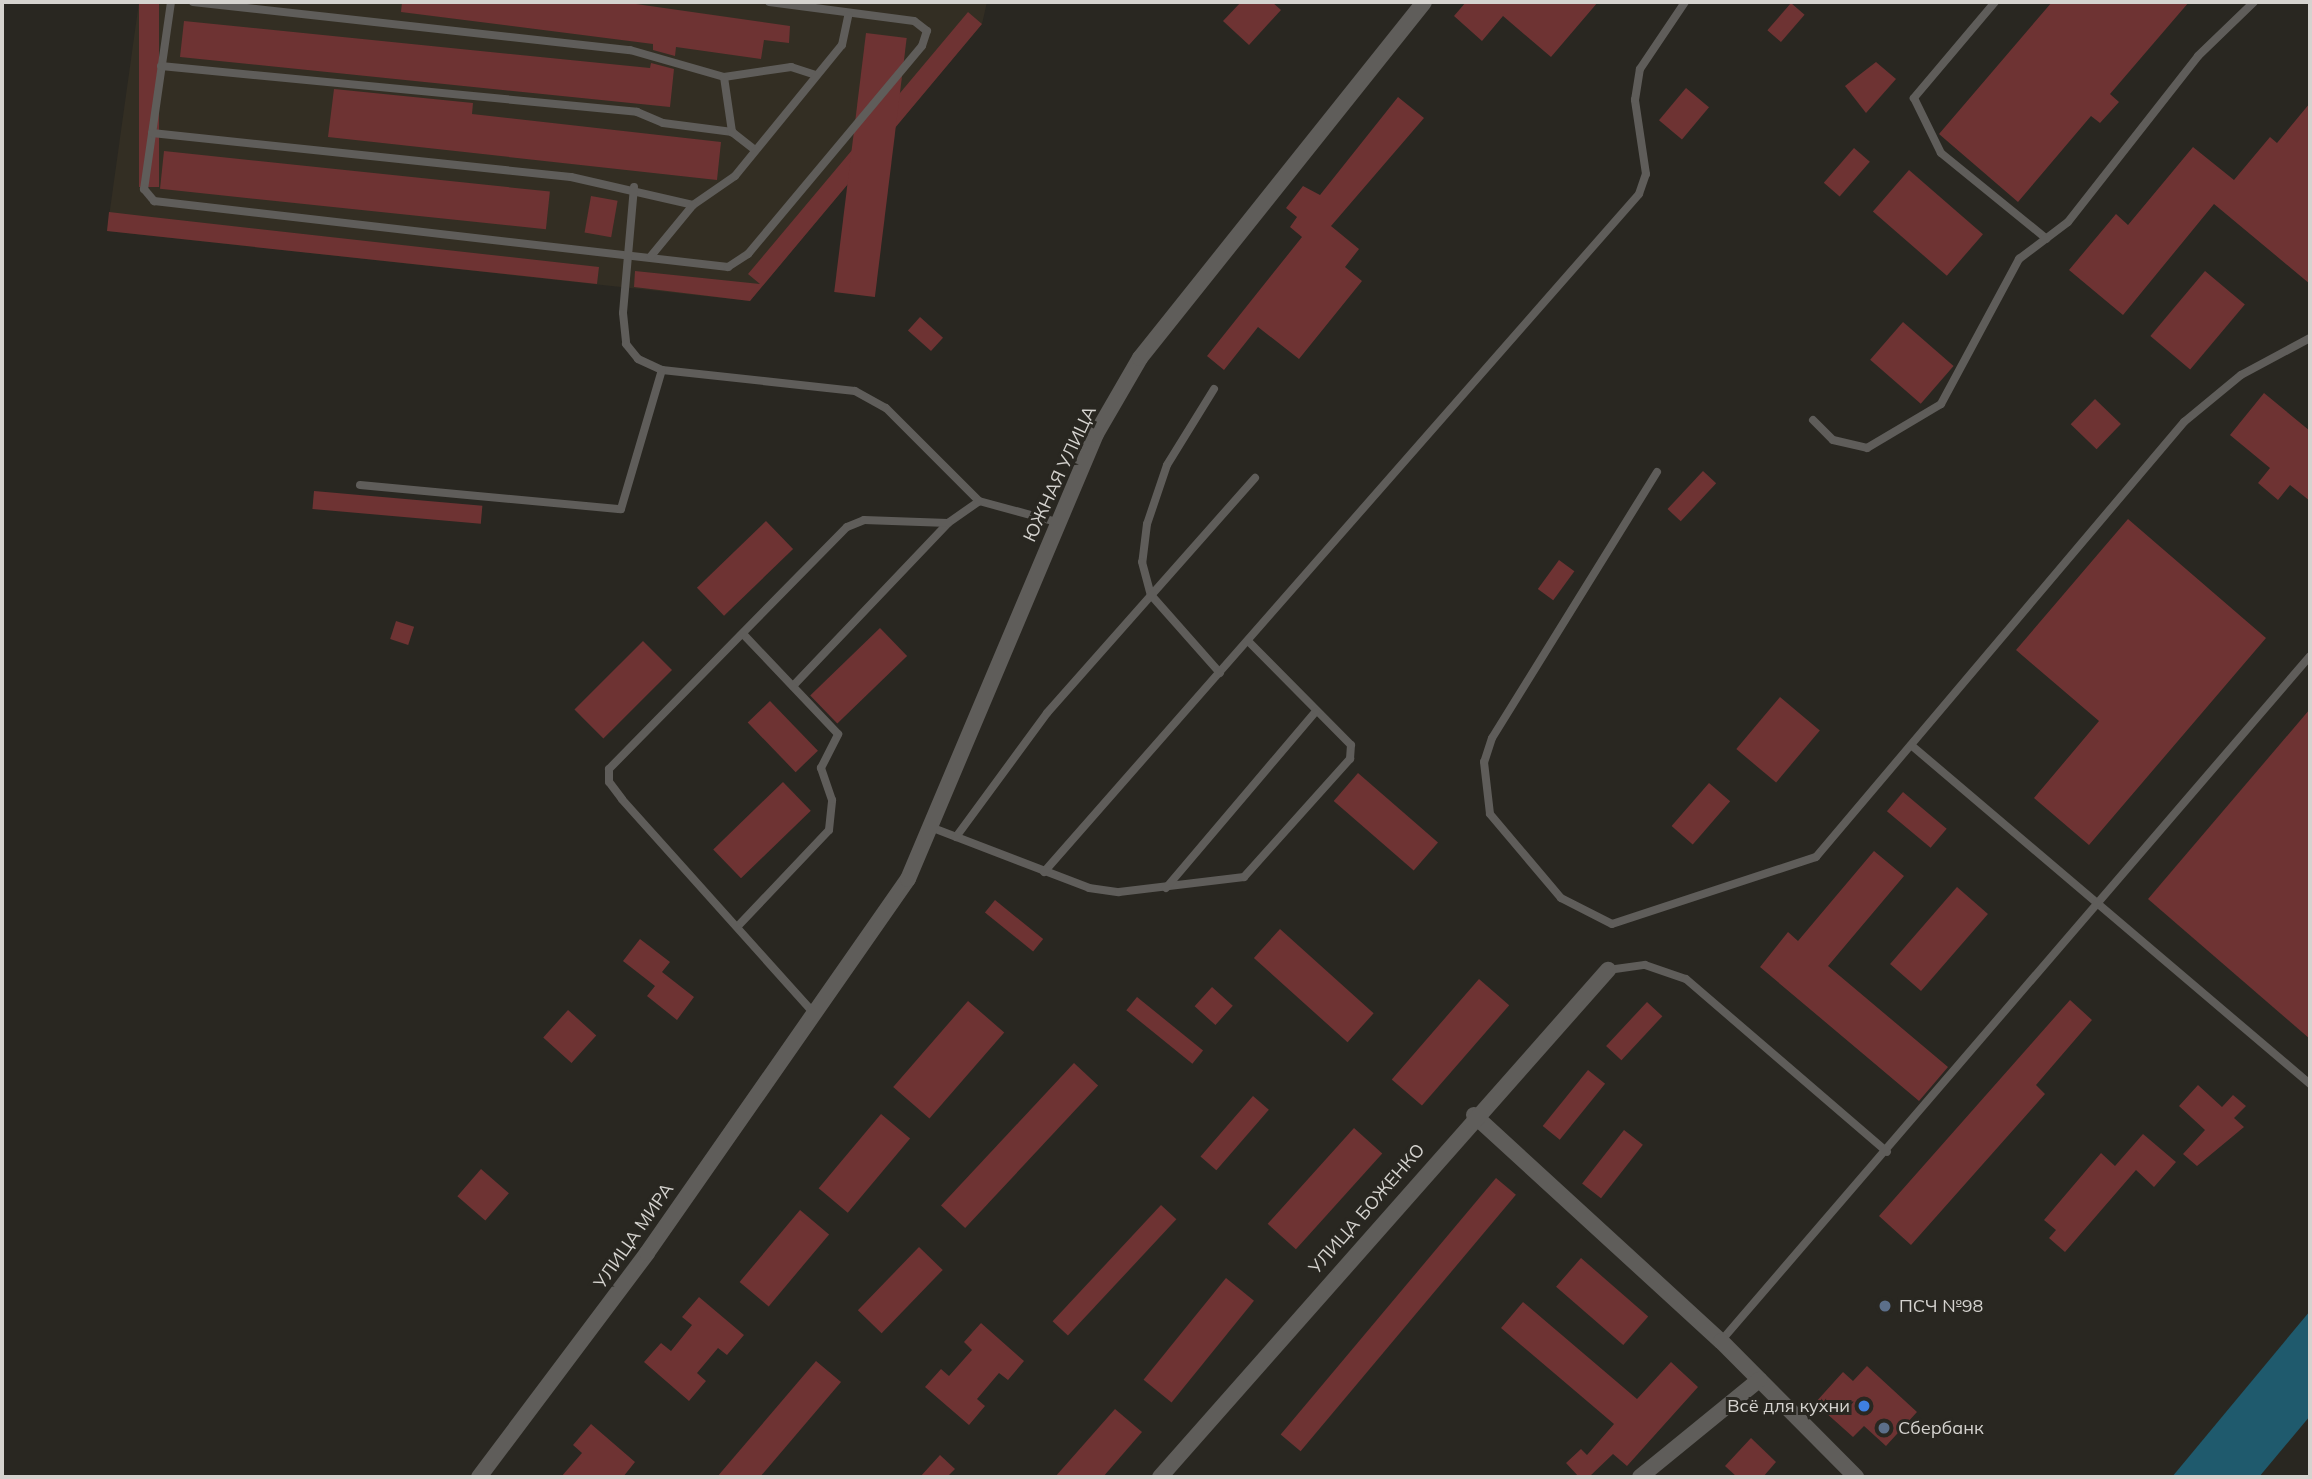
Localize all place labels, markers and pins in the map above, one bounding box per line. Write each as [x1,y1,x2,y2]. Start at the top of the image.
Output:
place label: ПСЧ №98 [1899,1295,1983,1317]
marker: ПСЧ №98 [1877,1298,1893,1314]
place label: Всё для кухни [1727,1395,1850,1417]
marker: Всё для кухни [1856,1398,1872,1414]
place label: Сбербанк [1898,1417,1984,1439]
marker: Сбербанк [1876,1420,1892,1436]

